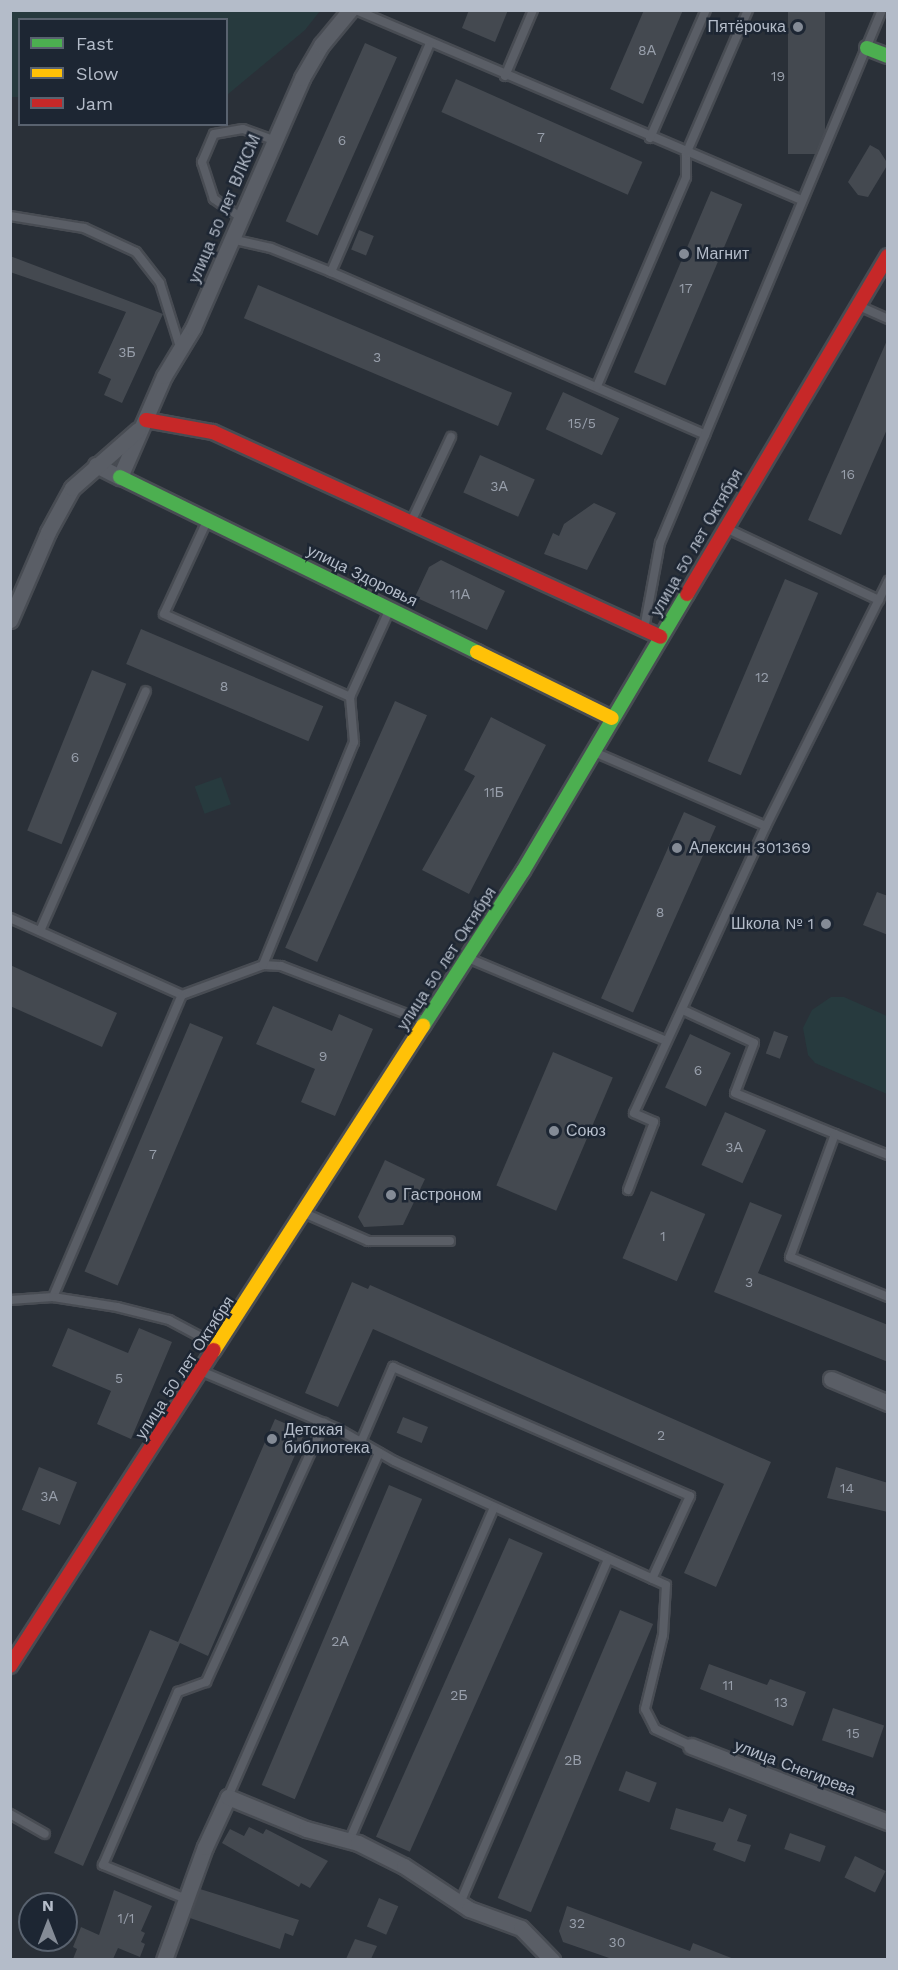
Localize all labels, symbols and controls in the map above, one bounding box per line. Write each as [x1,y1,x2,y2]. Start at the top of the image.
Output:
place label: Пятёрочка [708,17,786,37]
legend [18,18,228,126]
marker: Пятёрочка [791,20,805,34]
text: Fast [76,33,113,54]
house number: 8А [638,42,656,58]
text: Slow [76,63,119,84]
house number: 19 [771,68,785,84]
text: Jam [76,93,113,114]
house number: 7 [537,129,545,145]
street label: улица 50 лет ВЛКСМ [185,132,265,286]
house number: 6 [338,132,346,148]
place label: Магнит [696,244,749,264]
marker: Магнит [677,247,691,261]
house number: 17 [679,280,693,296]
house number: 3Б [118,344,136,360]
house number: 3 [373,349,381,365]
house number: 15/5 [568,415,596,431]
street label: улица 50 лет Октября [647,466,747,620]
house number: 16 [841,466,855,482]
house number: 3А [490,478,508,494]
street label: улица Здоровья [304,541,420,611]
house number: 11А [450,586,470,602]
house number: 12 [755,669,769,685]
house number: 8 [220,678,228,694]
house number: 6 [71,749,79,765]
house number: 11Б [484,784,504,800]
place label: Алексин 301369 [689,838,811,858]
marker: Алексин 301369 [670,841,684,855]
street label: улица 50 лет Октября [394,884,500,1034]
house number: 8 [656,904,664,920]
place label: Школа № 1 [731,914,814,934]
marker: Школа № 1 [819,917,833,931]
house number: 9 [319,1048,327,1064]
house number: 6 [694,1062,702,1078]
place label: Союз [566,1121,606,1141]
marker: Союз [547,1124,561,1138]
house number: 3А [725,1139,743,1155]
house number: 7 [149,1146,157,1162]
place label: Гастроном [403,1185,482,1205]
marker: Гастроном [384,1188,398,1202]
house number: 1 [660,1228,666,1244]
house number: 3 [745,1274,753,1290]
street label: улица 50 лет Октября [132,1293,238,1443]
house number: 5 [115,1370,123,1386]
place label: Детская библиотека [284,1420,370,1458]
house number: 2 [657,1427,665,1443]
marker: Детская библиотека [265,1432,279,1446]
house number: 14 [840,1480,854,1496]
house number: 3А [40,1488,58,1504]
house number: 2А [331,1633,349,1649]
house number: 11 [723,1677,733,1693]
house number: 2Б [450,1687,468,1703]
house number: 13 [774,1694,788,1710]
house number: 15 [846,1725,860,1741]
street label: улица Снегирева [732,1736,858,1800]
house number: 2В [564,1752,582,1768]
north arrow [18,1892,78,1952]
text: N [42,1896,54,1915]
house number: 1/1 [117,1910,135,1926]
house number: 32 [569,1915,585,1931]
house number: 30 [609,1934,625,1950]

